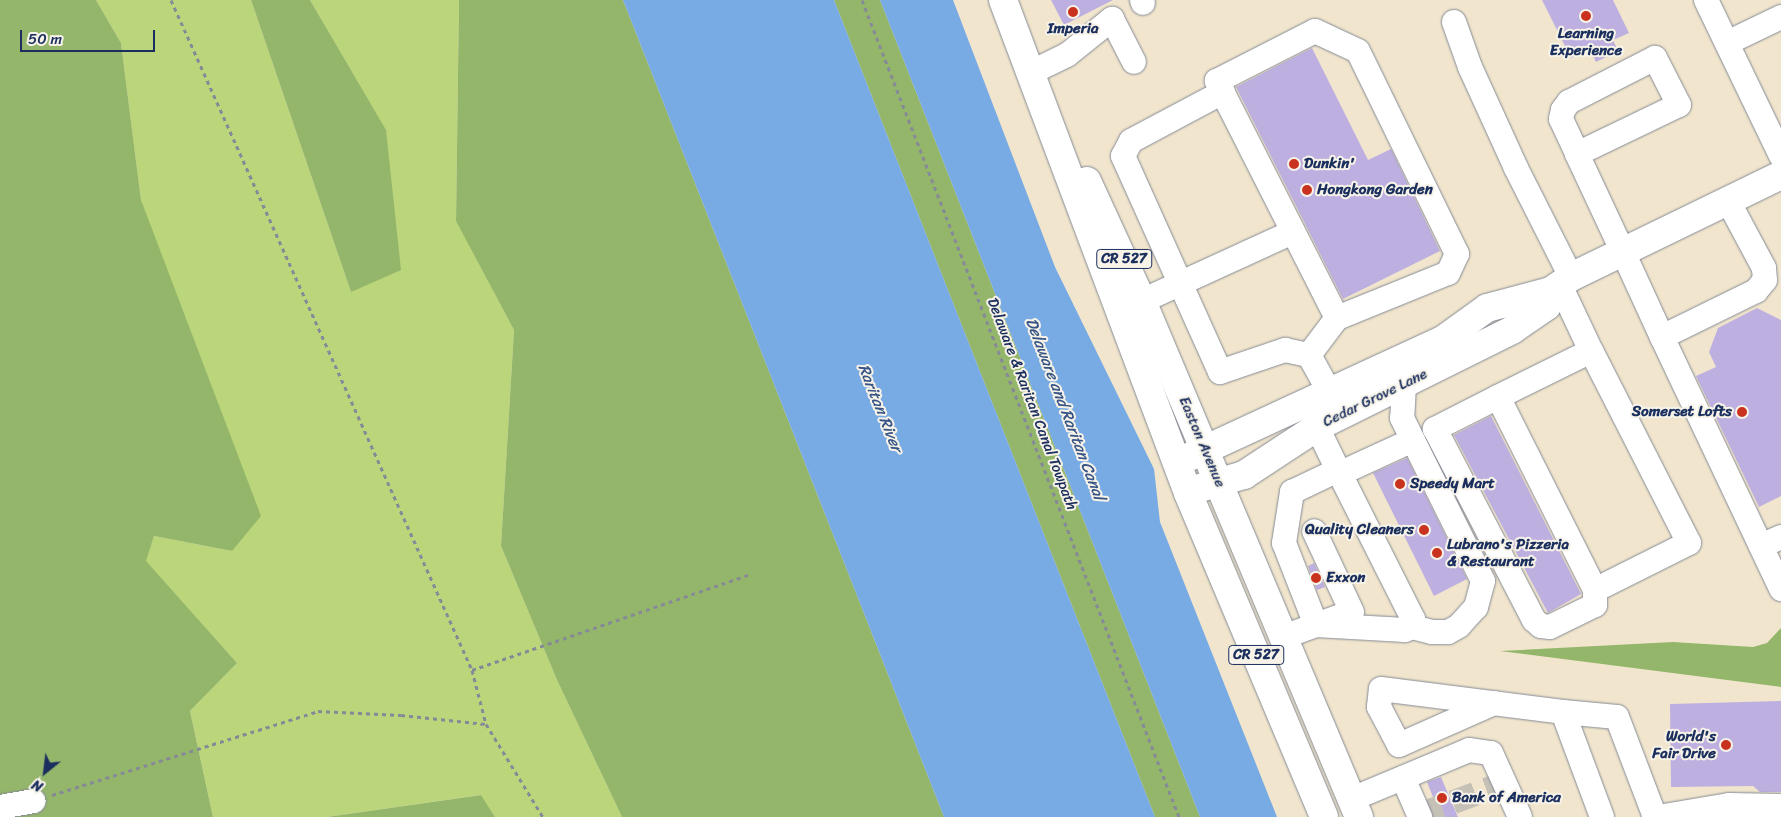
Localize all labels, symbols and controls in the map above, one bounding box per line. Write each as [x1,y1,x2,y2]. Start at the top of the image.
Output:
marker: Imperia [1067,6,1079,18]
marker: Learning Experience [1580,10,1592,22]
scale bar [22,20,158,52]
place label: Imperia [1048,20,1098,38]
place label: Learning Experience [1550,24,1622,59]
text: 50 m [28,26,62,52]
place label: Dunkin' [1304,155,1355,173]
marker: Dunkin' [1288,158,1300,170]
place label: Hongkong Garden [1317,181,1433,199]
marker: Hongkong Garden [1301,184,1313,196]
road number: CR 527 [1095,248,1153,270]
street label: Delaware & Raritan Canal Towpath [983,295,1081,513]
water label: Delaware and Raritan Canal [1021,315,1109,503]
water label: Raritan River [854,361,906,455]
street label: Cedar Grove Lane [1320,365,1430,431]
street label: Easton Avenue [1175,394,1229,490]
place label: Somerset Lofts [1632,403,1732,421]
marker: Somerset Lofts [1736,406,1748,418]
place label: Speedy Mart [1410,475,1495,493]
marker: Speedy Mart [1394,478,1406,490]
place label: Quality Cleaners [1305,521,1414,539]
marker: Quality Cleaners [1418,524,1430,536]
place label: Lubrano's Pizzeria & Restaurant [1447,535,1569,570]
marker: Lubrano's Pizzeria & Restaurant [1431,547,1443,559]
place label: Exxon [1326,569,1365,587]
marker: Exxon [1310,572,1322,584]
road number: CR 527 [1227,644,1285,666]
place label: World's Fair Drive [1652,727,1716,762]
marker: World's Fair Drive [1720,739,1732,751]
north arrow [20,747,70,797]
text: N [27,772,48,799]
place label: Bank of America [1452,789,1561,807]
marker: Bank of America [1436,792,1448,804]

